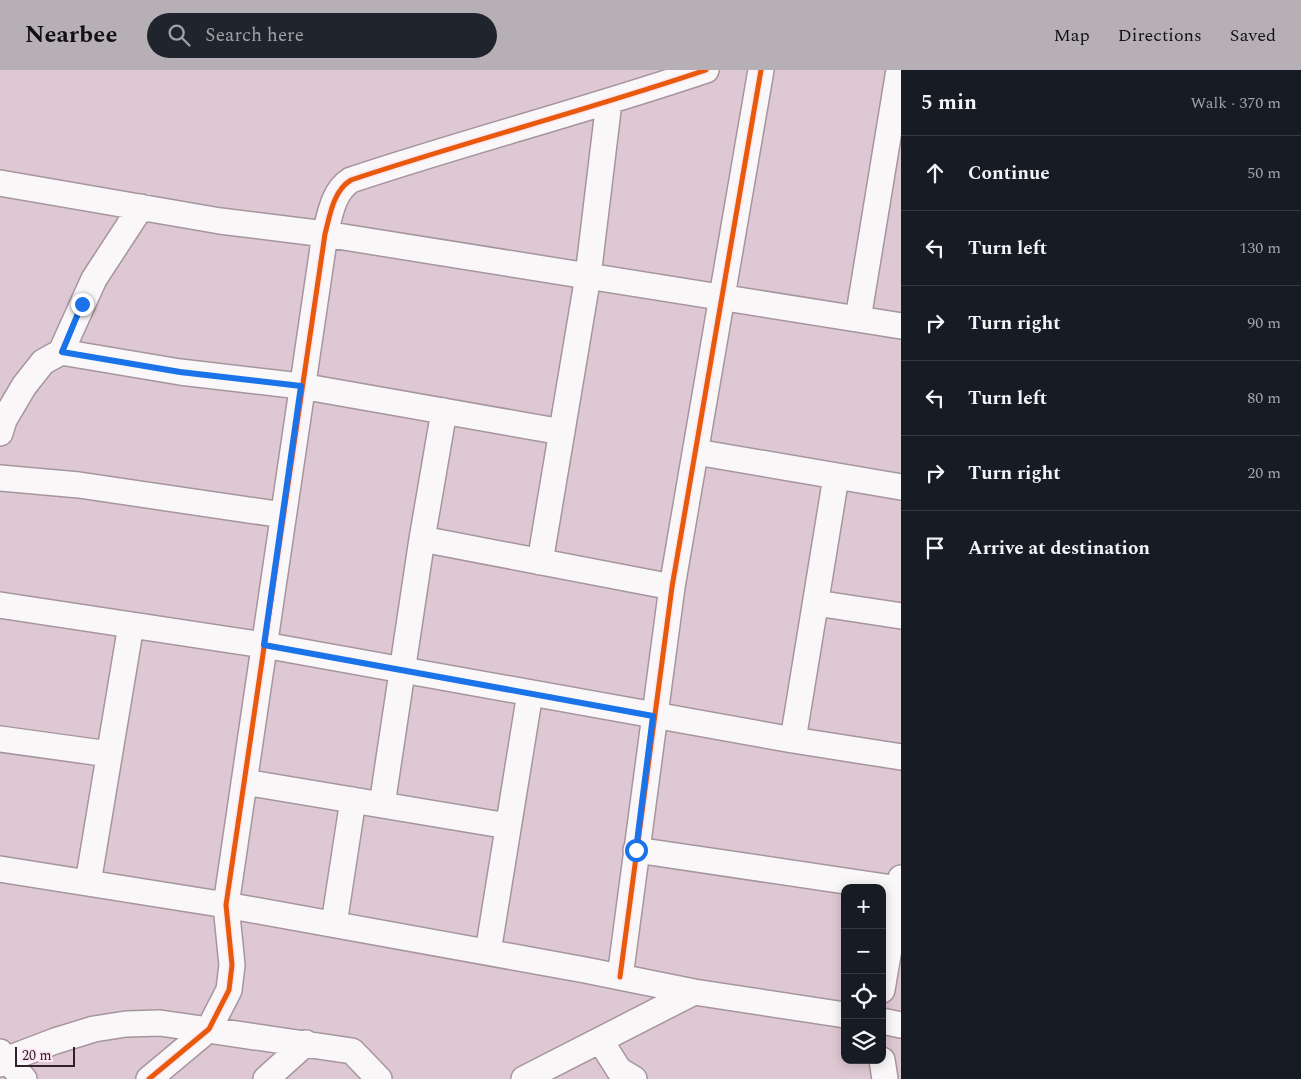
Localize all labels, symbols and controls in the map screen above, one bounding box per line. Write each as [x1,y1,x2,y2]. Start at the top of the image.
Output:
search box [147,13,497,58]
text: Nearbee [25,17,117,53]
icon: search [165,21,193,49]
text: Search here [205,21,304,50]
text: Map [1054,22,1090,49]
text: Directions [1118,22,1202,49]
text: Saved [1230,22,1276,49]
text: 5 min [921,87,977,119]
text: Walk · 370 m [1190,91,1281,115]
icon: ahead [921,159,949,187]
text: Continue [968,159,1050,188]
text: 50 m [1247,161,1281,185]
icon: left [921,234,949,262]
text: Turn left [968,234,1047,263]
text: 130 m [1239,236,1281,260]
route end [71,293,94,316]
icon: right [921,309,949,337]
text: Turn right [968,309,1061,338]
text: 90 m [1247,311,1281,335]
icon: left [921,384,949,412]
text: Turn left [968,384,1047,413]
text: 80 m [1247,386,1281,410]
icon: right [921,459,949,487]
text: Turn right [968,459,1061,488]
text: 20 m [1247,461,1281,485]
icon: arrive [921,534,949,562]
text: Arrive at destination [968,534,1150,563]
route start [625,839,648,862]
map controls [841,884,886,1064]
button: + [841,884,886,929]
button: − [841,929,886,974]
button: locate [841,974,886,1019]
button: layers [841,1019,886,1064]
scale bar [15,1044,75,1067]
text: 20 m [22,1045,52,1066]

